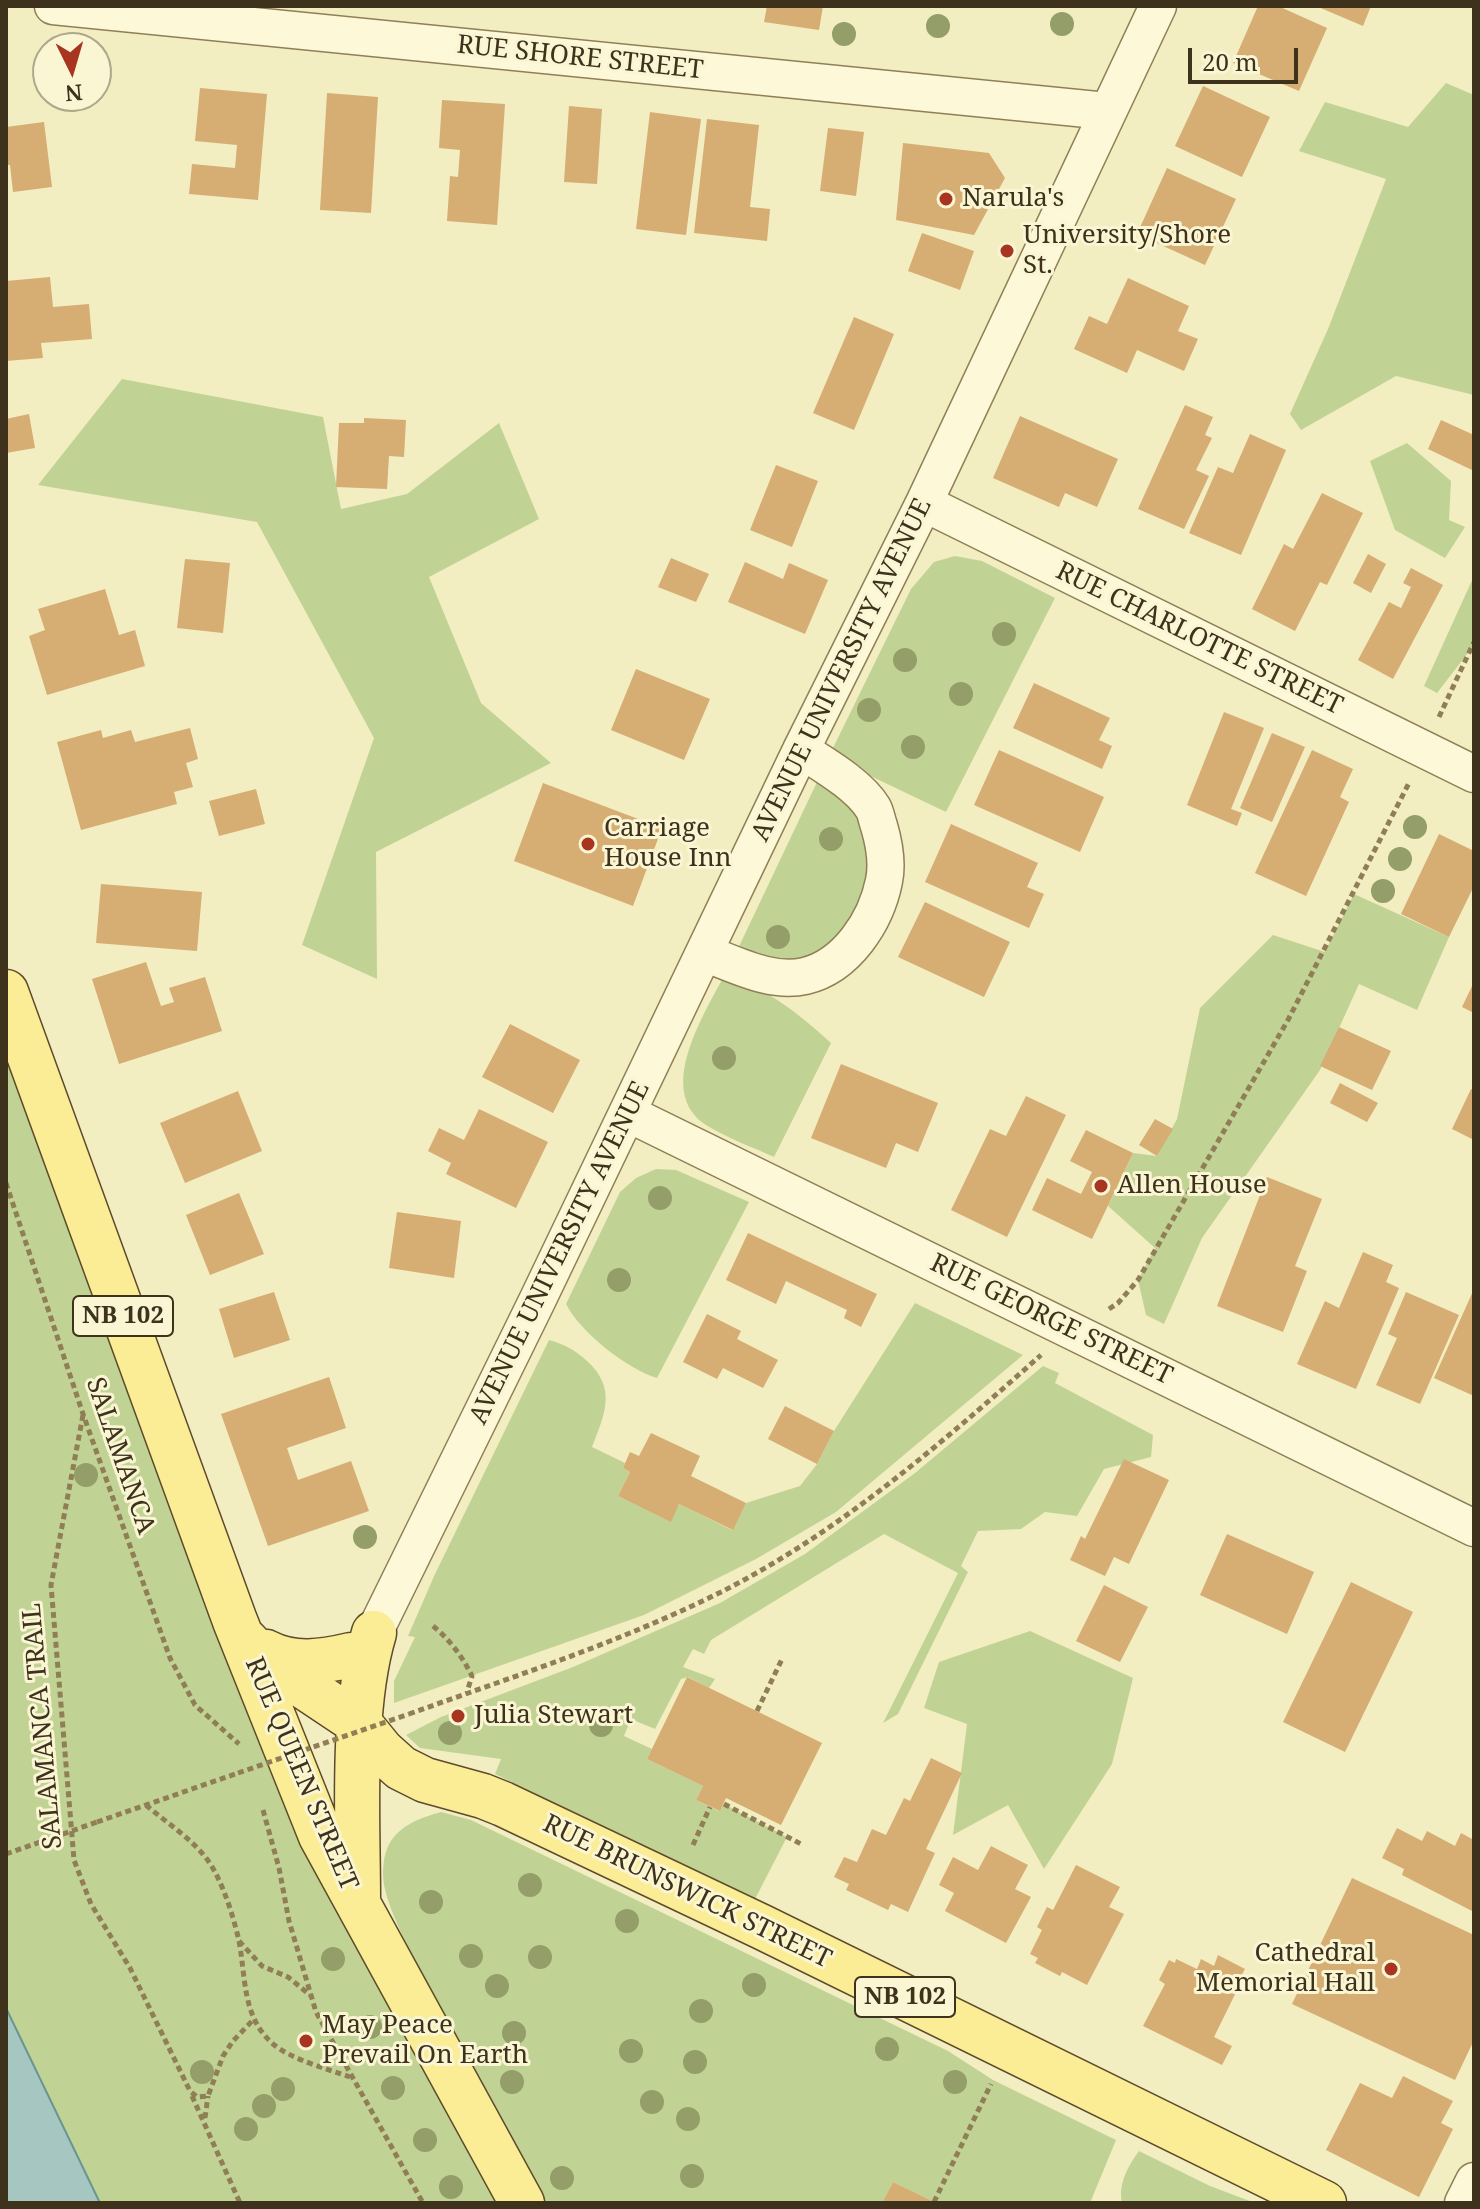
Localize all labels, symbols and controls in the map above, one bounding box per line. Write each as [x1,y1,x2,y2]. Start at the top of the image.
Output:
street label: RUE SHORE STREET [455,30,705,86]
north arrow [32,32,112,112]
scale bar [1192,32,1302,82]
text: 20 m [1202,45,1258,78]
text: N [64,78,84,110]
place label: Narula's [962,183,1064,215]
marker: Narula's [937,190,955,208]
place label: University/Shore St. [1023,220,1231,282]
marker: University/Shore St. [998,242,1016,260]
street label: AVENUE UNIVERSITY AVENUE [745,493,939,847]
street label: RUE CHARLOTTE STREET [1051,556,1347,722]
place label: Carriage House Inn [604,813,732,874]
marker: Carriage House Inn [579,835,597,853]
street label: AVENUE UNIVERSITY AVENUE [463,1076,657,1430]
place label: Allen House [1117,1170,1267,1202]
marker: Allen House [1092,1177,1110,1195]
street label: RUE GEORGE STREET [925,1248,1177,1392]
road number: NB 102 [73,1296,173,1336]
street label: SALAMANCA [79,1374,161,1538]
street label: SALAMANCA TRAIL [17,1602,69,1850]
street label: RUE QUEEN STREET [238,1653,364,1895]
place label: Julia Stewart [474,1700,633,1732]
marker: Julia Stewart [449,1707,467,1725]
street label: RUE BRUNSWICK STREET [538,1809,836,1975]
place label: Cathedral Memorial Hall [1196,1938,1375,2000]
marker: Cathedral Memorial Hall [1382,1960,1400,1978]
road number: NB 102 [855,1977,955,2017]
place label: May Peace Prevail On Earth [322,2010,528,2072]
marker: May Peace Prevail On Earth [297,2032,315,2050]

